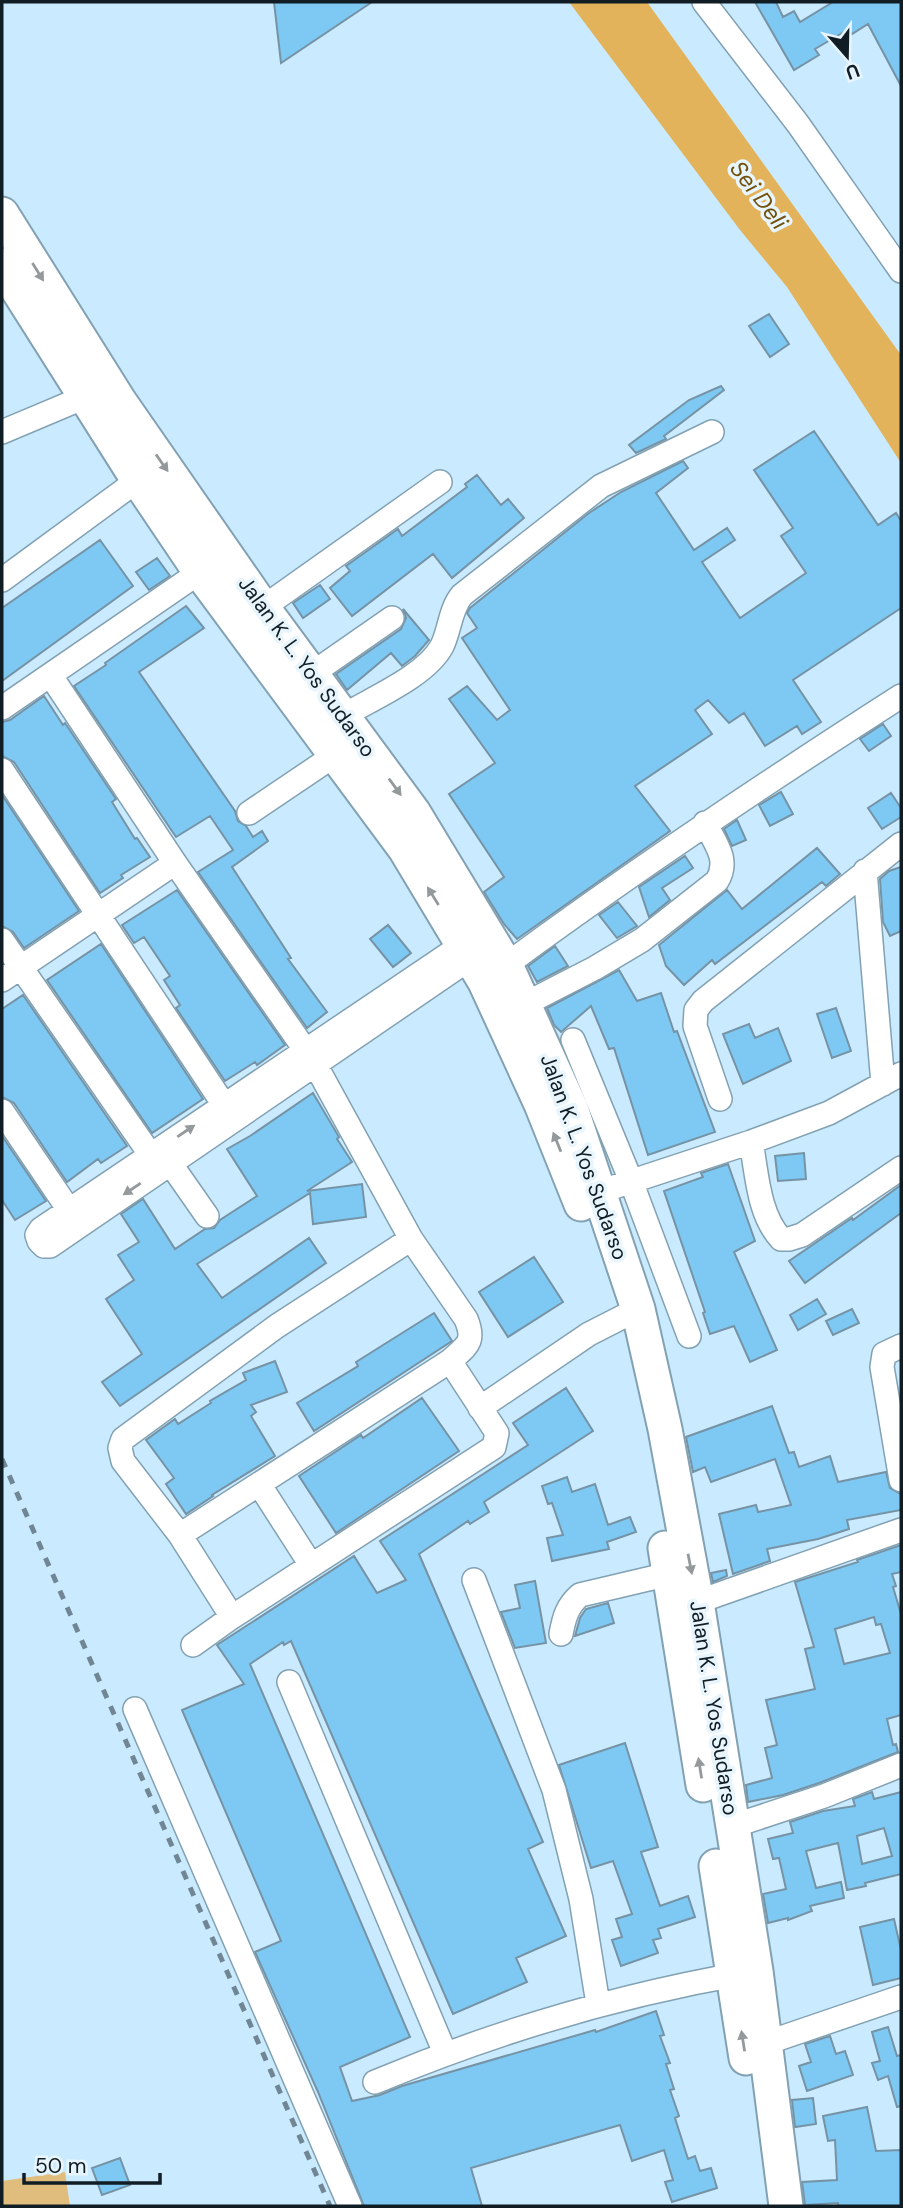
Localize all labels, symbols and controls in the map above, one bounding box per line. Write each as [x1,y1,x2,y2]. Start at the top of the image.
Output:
north arrow [812,21,882,91]
text: U [842,58,863,85]
water label: Sei Deli [723,155,795,236]
one-way arrow [32,262,45,282]
one-way arrow [155,454,169,472]
street label: Jalan K. L. Yos Sudarso [232,571,382,763]
one-way arrow [387,778,401,796]
one-way arrow [427,886,440,905]
street label: Jalan K. L. Yos Sudarso [534,1050,634,1264]
one-way arrow [177,1125,196,1138]
one-way arrow [551,1132,562,1153]
one-way arrow [122,1183,142,1196]
one-way arrow [685,1554,696,1576]
street label: Jalan K. L. Yos Sudarso [683,1599,745,1817]
one-way arrow [694,1757,705,1779]
one-way arrow [737,2030,748,2052]
scale bar [24,2142,161,2186]
text: 50 m [35,2152,86,2180]

